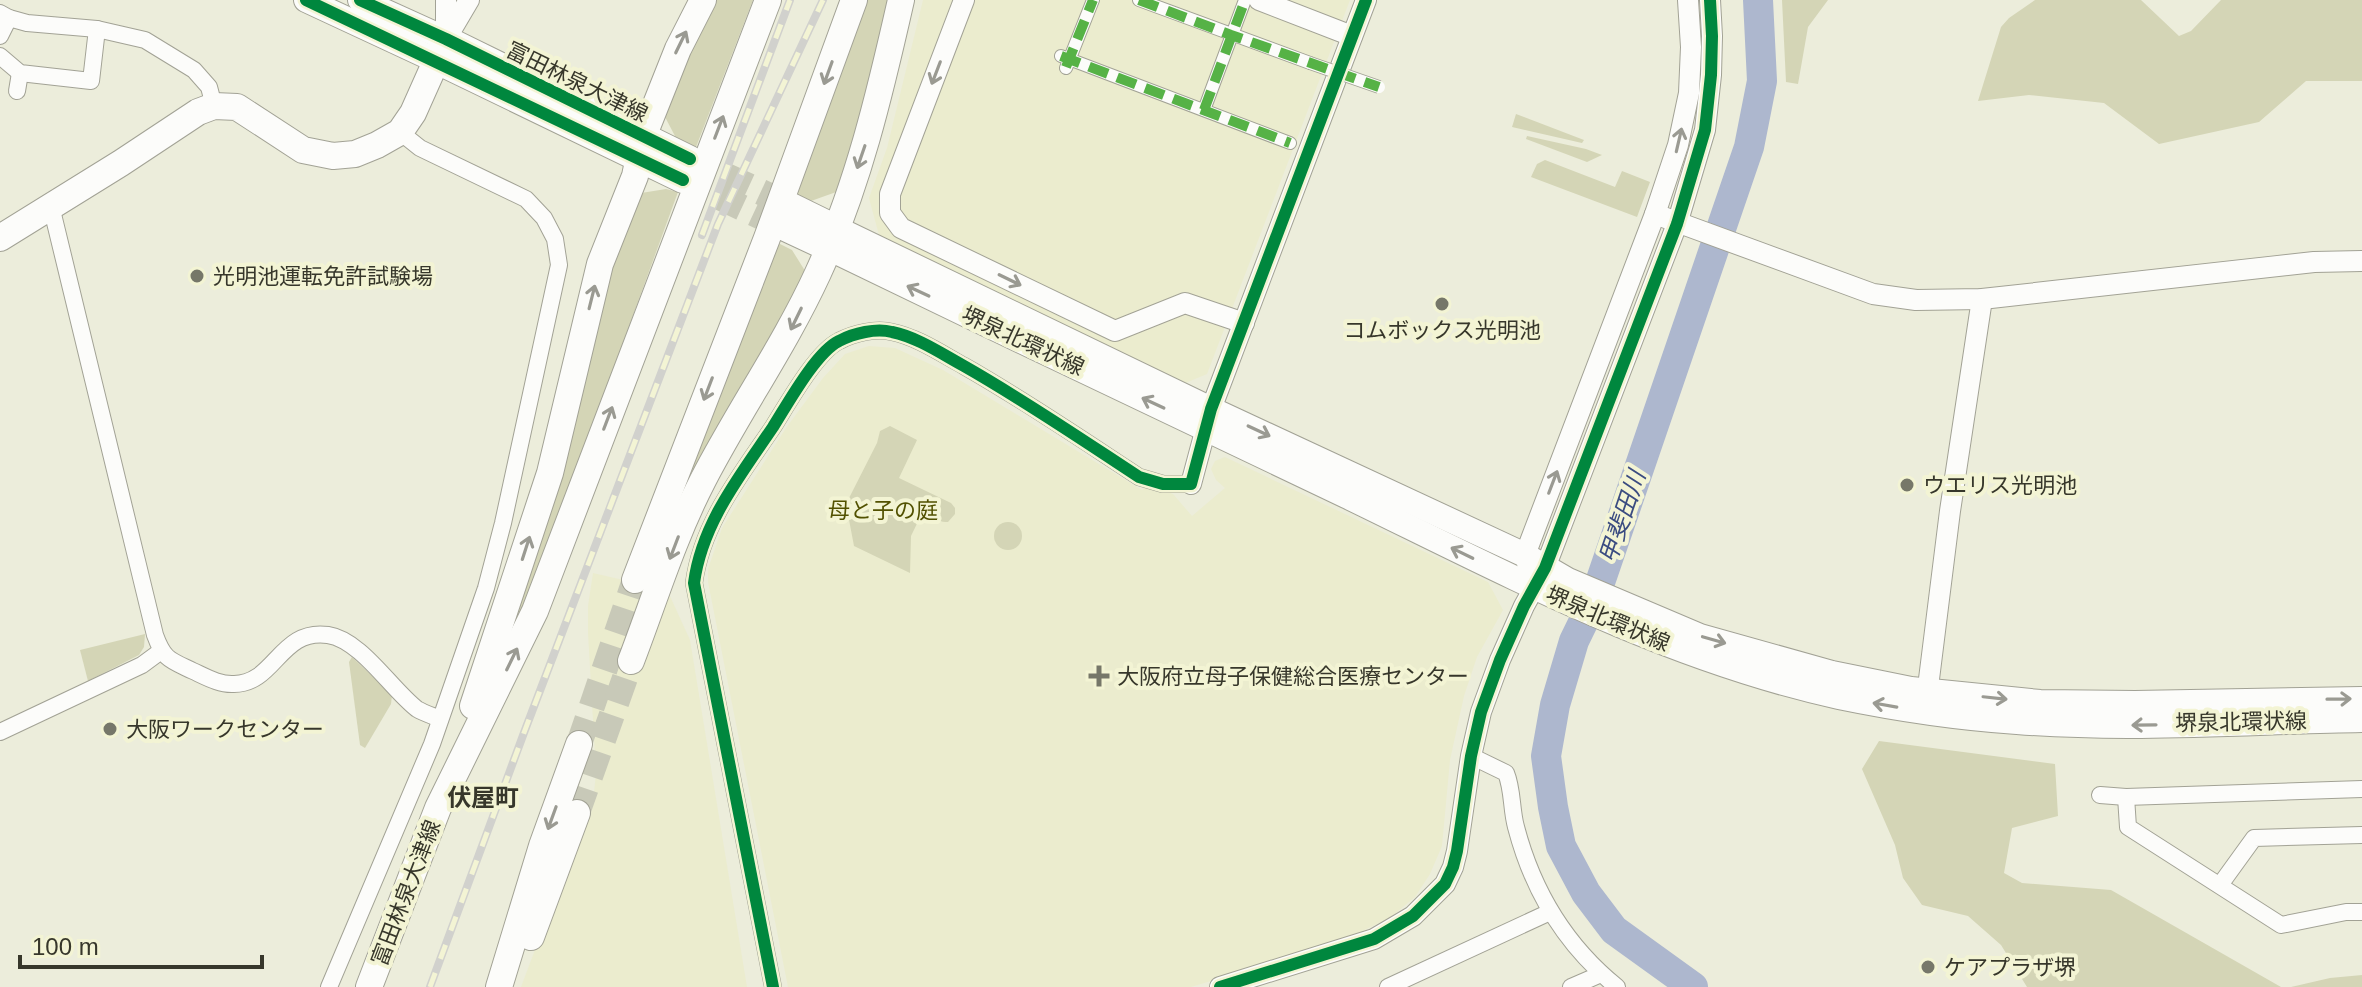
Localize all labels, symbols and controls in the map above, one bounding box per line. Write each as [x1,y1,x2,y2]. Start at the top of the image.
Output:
one-way arrow [674,30,690,54]
street label: 富田林泉大津線 [502,37,652,127]
one-way arrow [819,60,834,85]
one-way arrow [928,60,942,85]
one-way arrow [713,115,727,140]
one-way arrow [1672,128,1687,153]
one-way arrow [853,144,868,169]
place label: 光明池運転免許試験場 [213,264,433,289]
marker: 光明池運転免許試験場 [188,267,206,285]
one-way arrow [997,273,1021,288]
one-way arrow [906,283,930,298]
one-way arrow [585,284,600,310]
marker: コムボックス光明池 [1433,295,1451,313]
street label: 堺泉北環状線 [958,302,1088,380]
one-way arrow [788,306,803,330]
place label: コムボックス光明池 [1343,318,1541,343]
one-way arrow [700,376,714,401]
one-way arrow [1141,395,1165,410]
one-way arrow [602,406,616,431]
one-way arrow [1247,425,1271,440]
water label: 甲斐田川 [1594,464,1651,567]
one-way arrow [1547,471,1561,495]
place label: ウエリス光明池 [1923,473,2077,498]
marker: ウエリス光明池 [1898,476,1916,494]
park label: 母と子の庭 [828,498,938,523]
one-way arrow [665,535,680,560]
one-way arrow [519,536,534,561]
one-way arrow [1451,545,1475,560]
street label: 堺泉北環状線 [1542,582,1674,656]
one-way arrow [1700,633,1726,648]
one-way arrow [504,647,520,671]
place label: 大阪府立母子保健総合医療センター [1117,664,1469,689]
marker: 大阪府立母子保健総合医療センター [1088,665,1110,687]
one-way arrow [1981,690,2008,705]
one-way arrow [2325,692,2352,707]
one-way arrow [1873,696,1898,711]
street label: 堺泉北環状線 [2175,708,2307,736]
place label: 大阪ワークセンター [126,717,324,742]
one-way arrow [2131,717,2158,732]
marker: 大阪ワークセンター [101,720,119,738]
district label: 伏屋町 [447,784,519,811]
one-way arrow [544,805,558,829]
street label: 富田林泉大津線 [367,817,445,969]
scale bar [20,919,262,969]
text: 100 m [32,933,99,960]
place label: ケアプラザ堺 [1944,955,2076,980]
marker: ケアプラザ堺 [1919,958,1937,976]

